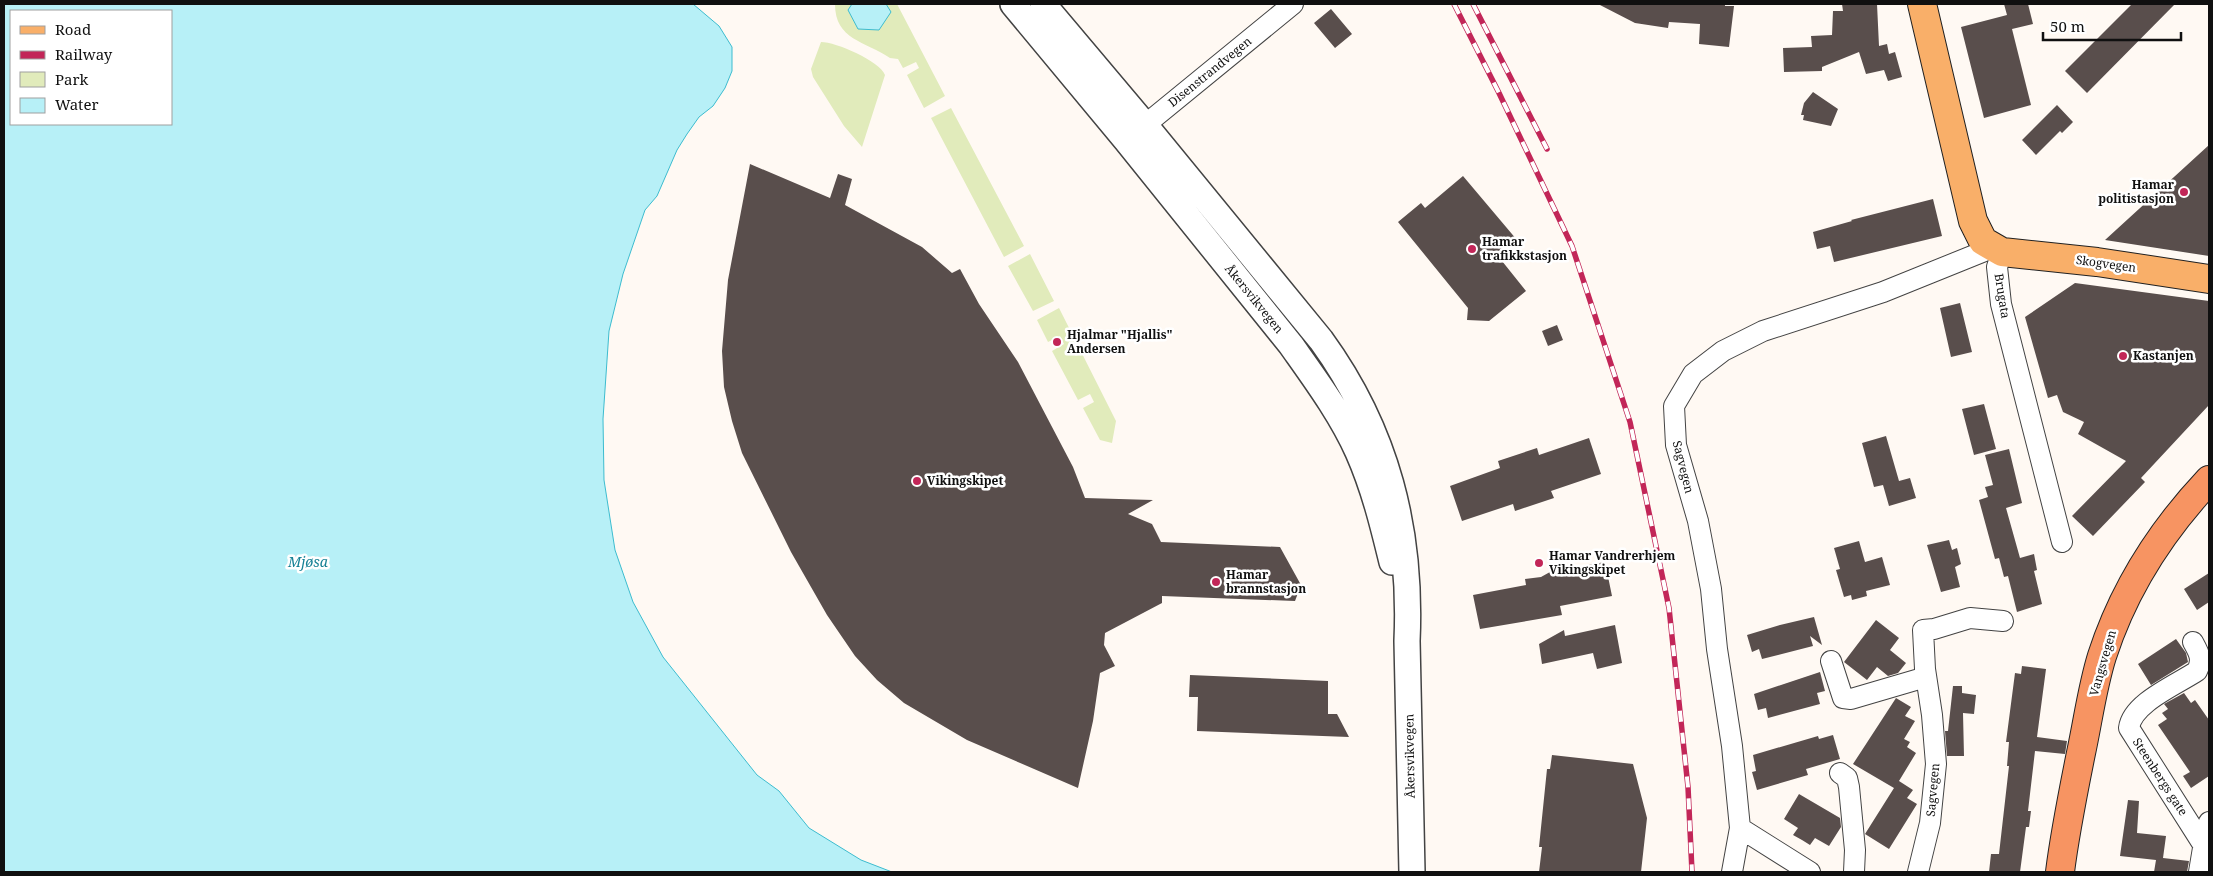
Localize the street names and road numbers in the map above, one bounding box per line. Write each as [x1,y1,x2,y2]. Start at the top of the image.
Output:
street label: Disenstrandvegen [1164,32,1255,111]
street label: Skogvegen [2075,251,2138,276]
street label: Åkersvikvegen [1221,260,1288,337]
street label: Brugata [1991,272,2014,320]
street label: Sagvegen [1669,439,1698,495]
street label: Vangsvegen [2085,628,2120,698]
street label: Åkersvikvegen [1400,713,1419,798]
street label: Steenbergs gate [2129,735,2192,819]
street label: Sagvegen [1922,762,1943,817]

